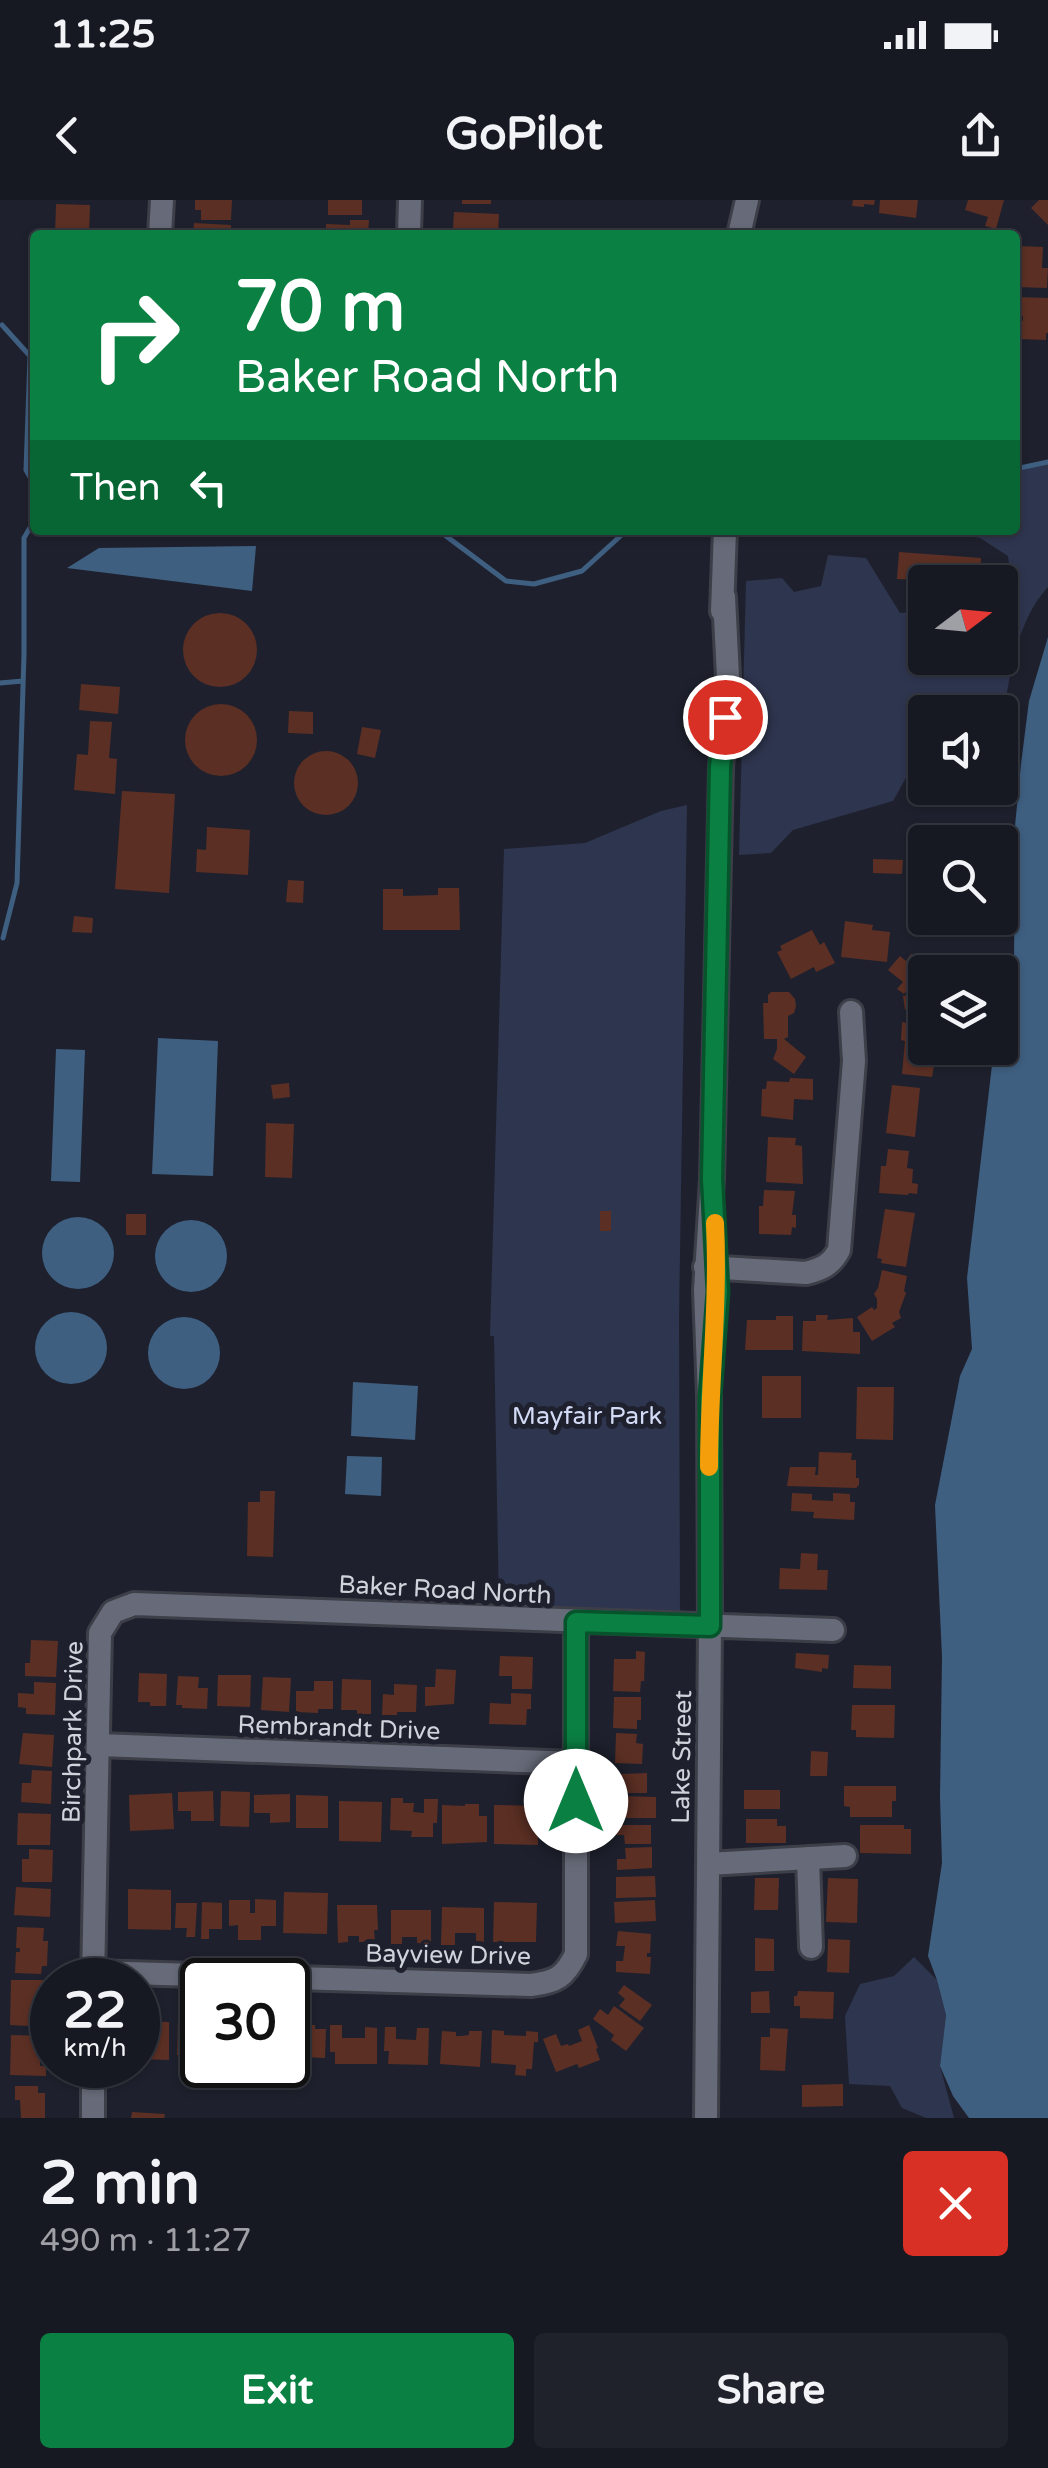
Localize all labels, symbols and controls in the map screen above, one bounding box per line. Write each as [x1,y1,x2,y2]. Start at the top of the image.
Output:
text: 11:25 [50,12,155,58]
icon: back [40,108,95,163]
text: GoPilot [445,108,603,162]
icon: share [953,108,1008,163]
text: 70 m [235,266,405,350]
icon: right [70,270,200,400]
text: Baker Road North [235,351,619,405]
icon: left [181,460,236,515]
text: Then [70,465,161,511]
north arrow [908,565,1018,675]
map controls [908,565,1018,1065]
pin [683,675,768,760]
icon: arrive [698,690,753,745]
button: sound [908,695,1018,805]
button: search [908,825,1018,935]
button: layers [908,955,1018,1065]
park label: Mayfair Park [512,1401,662,1431]
street label: Baker Road North [338,1569,552,1611]
street label: Birchpark Drive [56,1641,90,1823]
street label: Lake Street [666,1689,698,1824]
street label: Rembrandt Drive [237,1709,441,1747]
position arrow [524,1749,628,1853]
street label: Bayview Drive [365,1939,531,1971]
speed limit sign: 30 [180,1958,310,2088]
text: 22 [64,1981,126,2041]
text: km/h [64,2033,126,2063]
text: 2 min [40,2148,200,2220]
button: close [903,2151,1008,2256]
text: 490 m · 11:27 [40,2222,252,2260]
button: Exit [40,2333,514,2448]
button: Share [534,2333,1008,2448]

